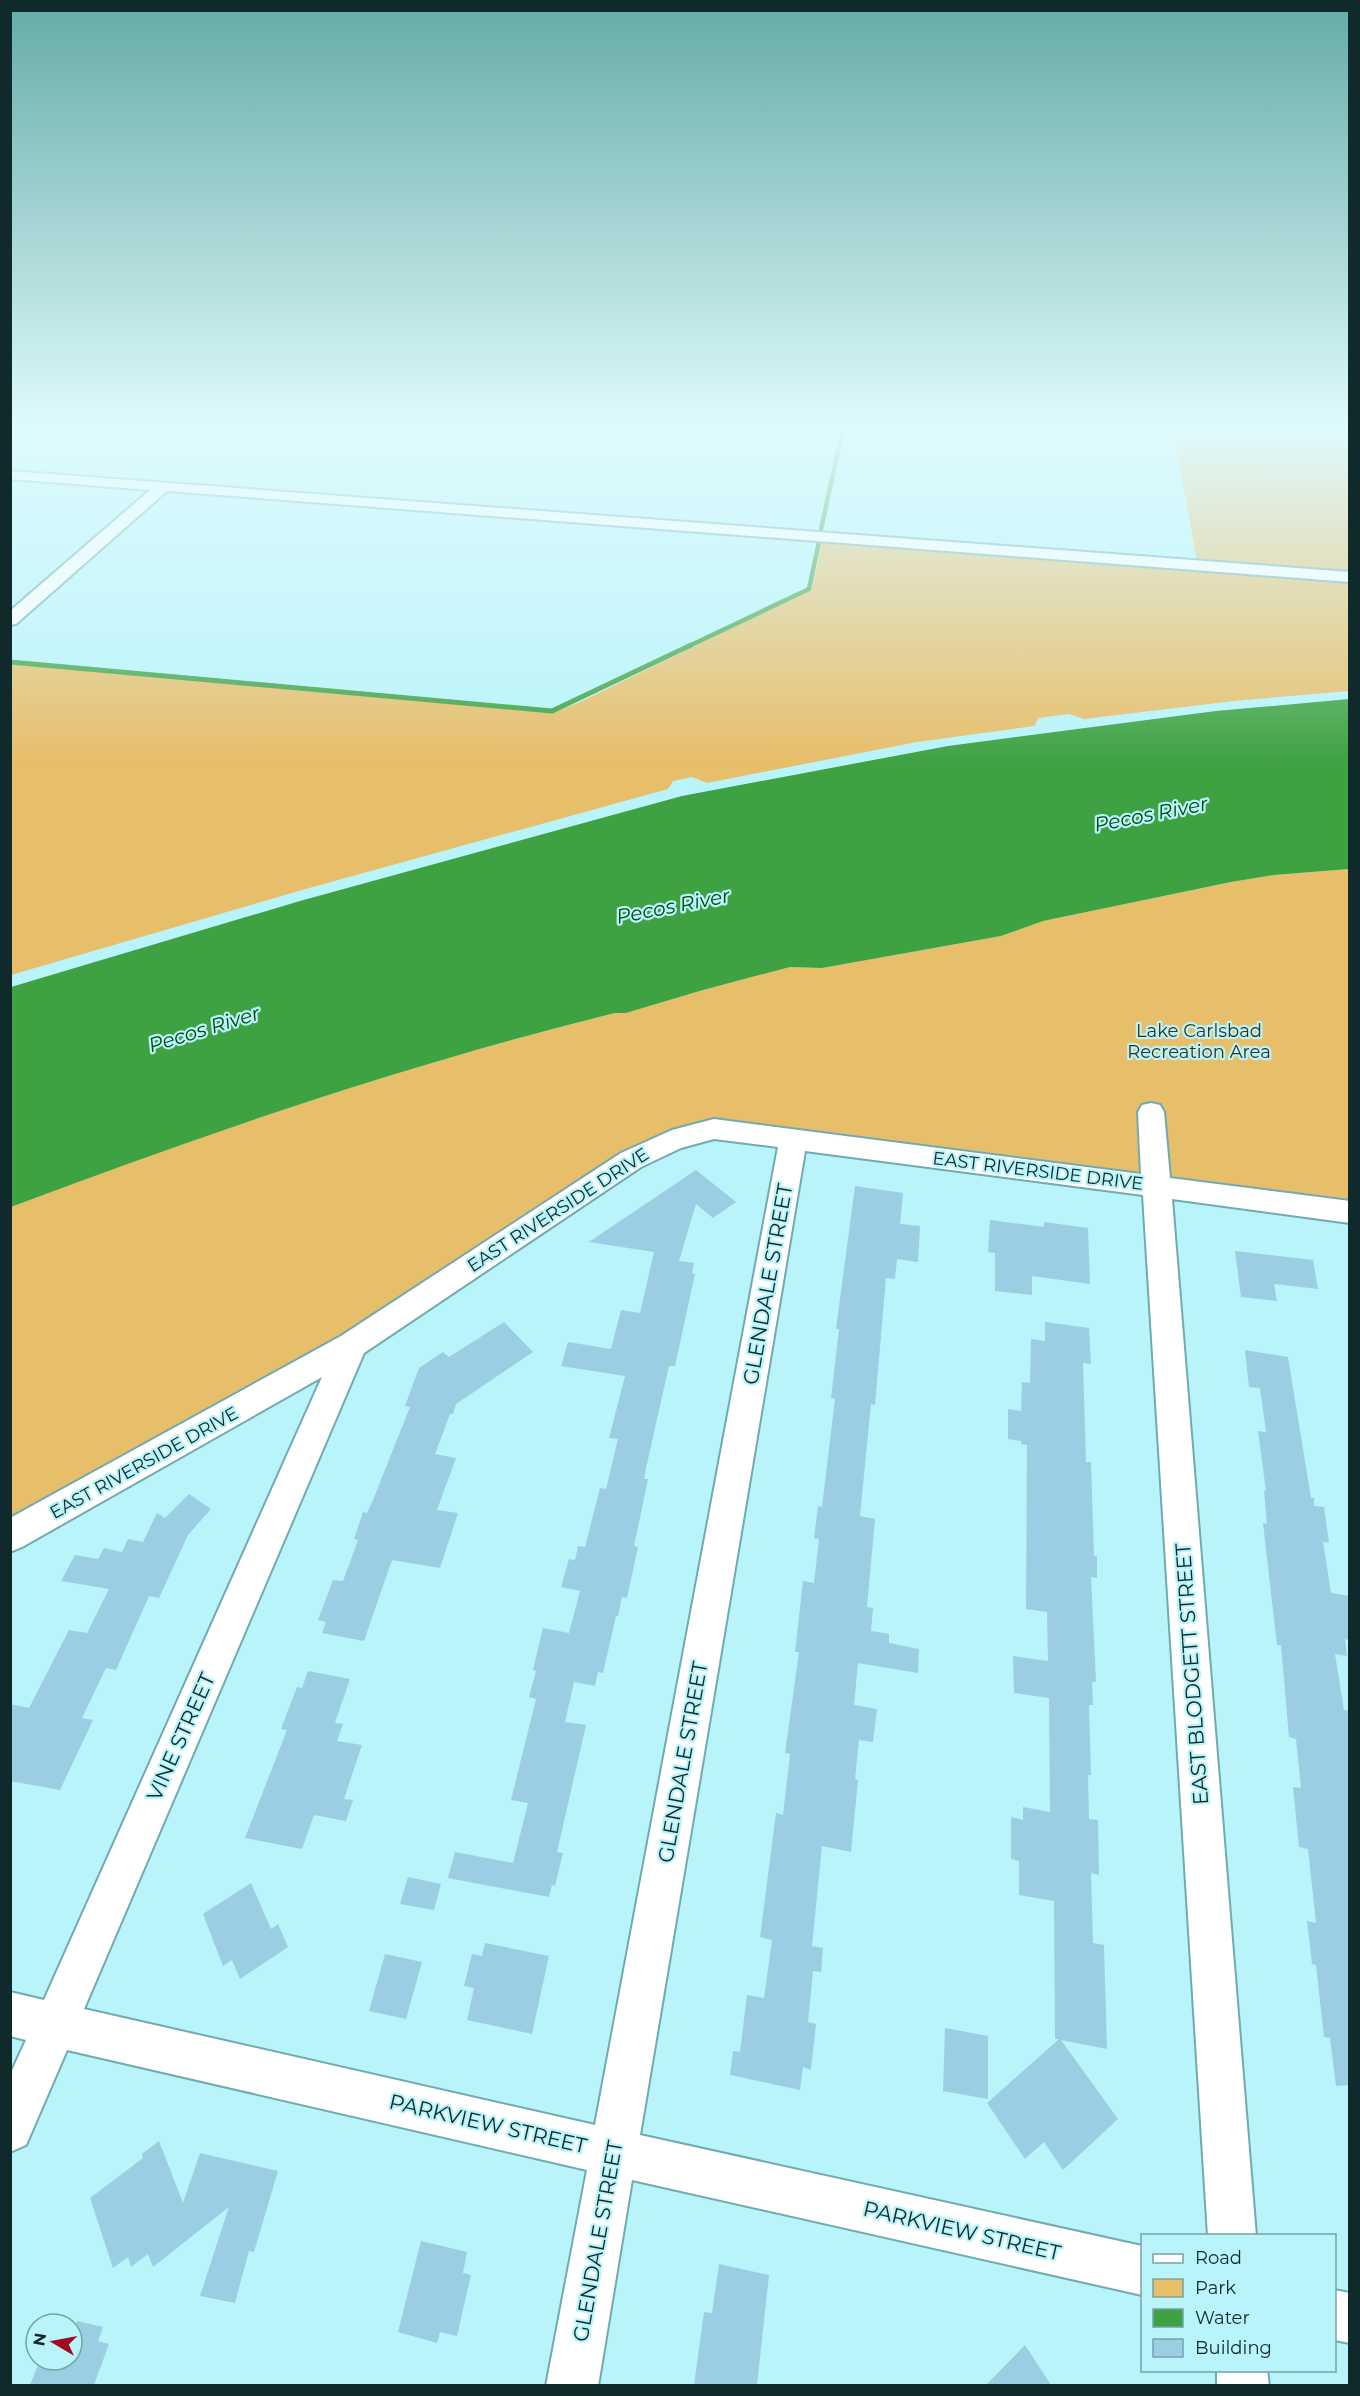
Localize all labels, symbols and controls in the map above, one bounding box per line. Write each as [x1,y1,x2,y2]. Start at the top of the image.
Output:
water label: Pecos River [1092,791,1211,837]
water label: Pecos River [614,883,733,929]
water label: Pecos River [145,1000,264,1057]
park label: Lake Carlsbad Recreation Area [1127,1020,1271,1063]
street label: EAST RIVERSIDE DRIVE [463,1143,653,1277]
street label: EAST RIVERSIDE DRIVE [931,1147,1145,1195]
street label: GLENDALE STREET [737,1181,798,1387]
street label: EAST RIVERSIDE DRIVE [46,1402,242,1524]
street label: EAST BLODGETT STREET [1170,1542,1213,1806]
street label: GLENDALE STREET [652,1659,713,1865]
street label: VINE STREET [141,1669,220,1805]
street label: PARKVIEW STREET [387,2089,589,2158]
street label: GLENDALE STREET [567,2138,628,2344]
street label: PARKVIEW STREET [861,2196,1063,2265]
legend [1141,2234,1336,2372]
text: Road [1195,2247,1242,2269]
text: Park [1195,2277,1236,2299]
text: Water [1195,2307,1250,2329]
north arrow [24,2312,84,2372]
text: N [29,2331,50,2348]
text: Building [1195,2337,1272,2359]

